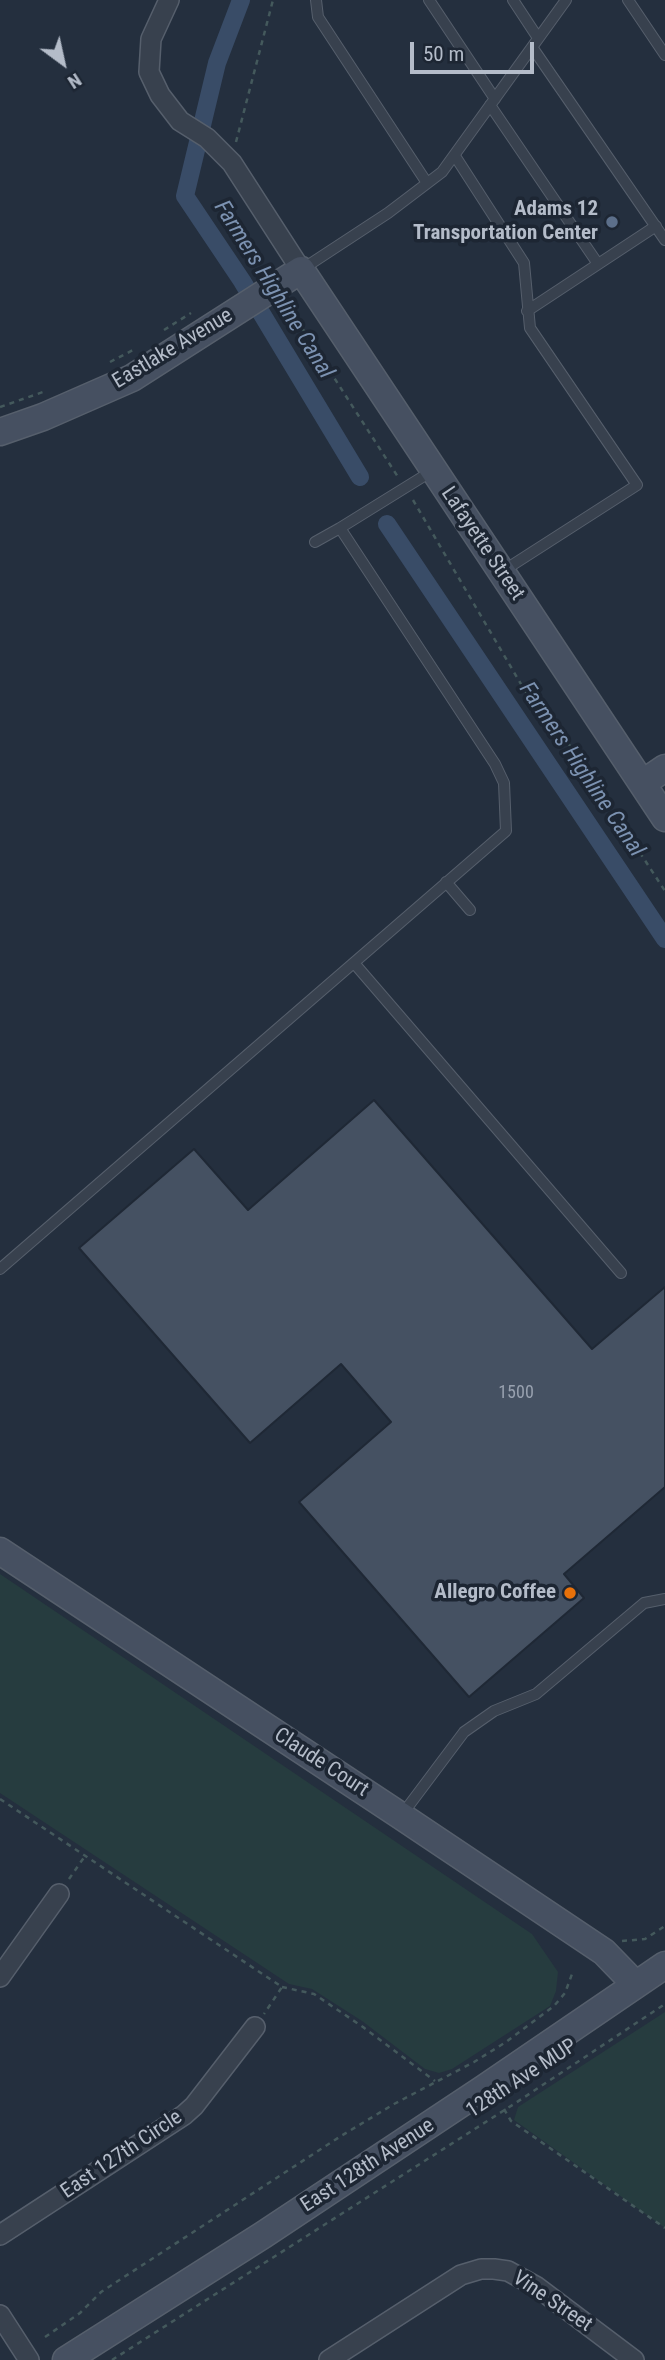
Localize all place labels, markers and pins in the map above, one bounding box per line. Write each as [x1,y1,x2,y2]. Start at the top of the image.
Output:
place label: Adams 12 Transportation Center [413,197,598,247]
marker: Adams 12 Transportation Center [604,214,620,230]
place label: Allegro Coffee [434,1580,556,1606]
marker: Allegro Coffee [562,1585,578,1601]

